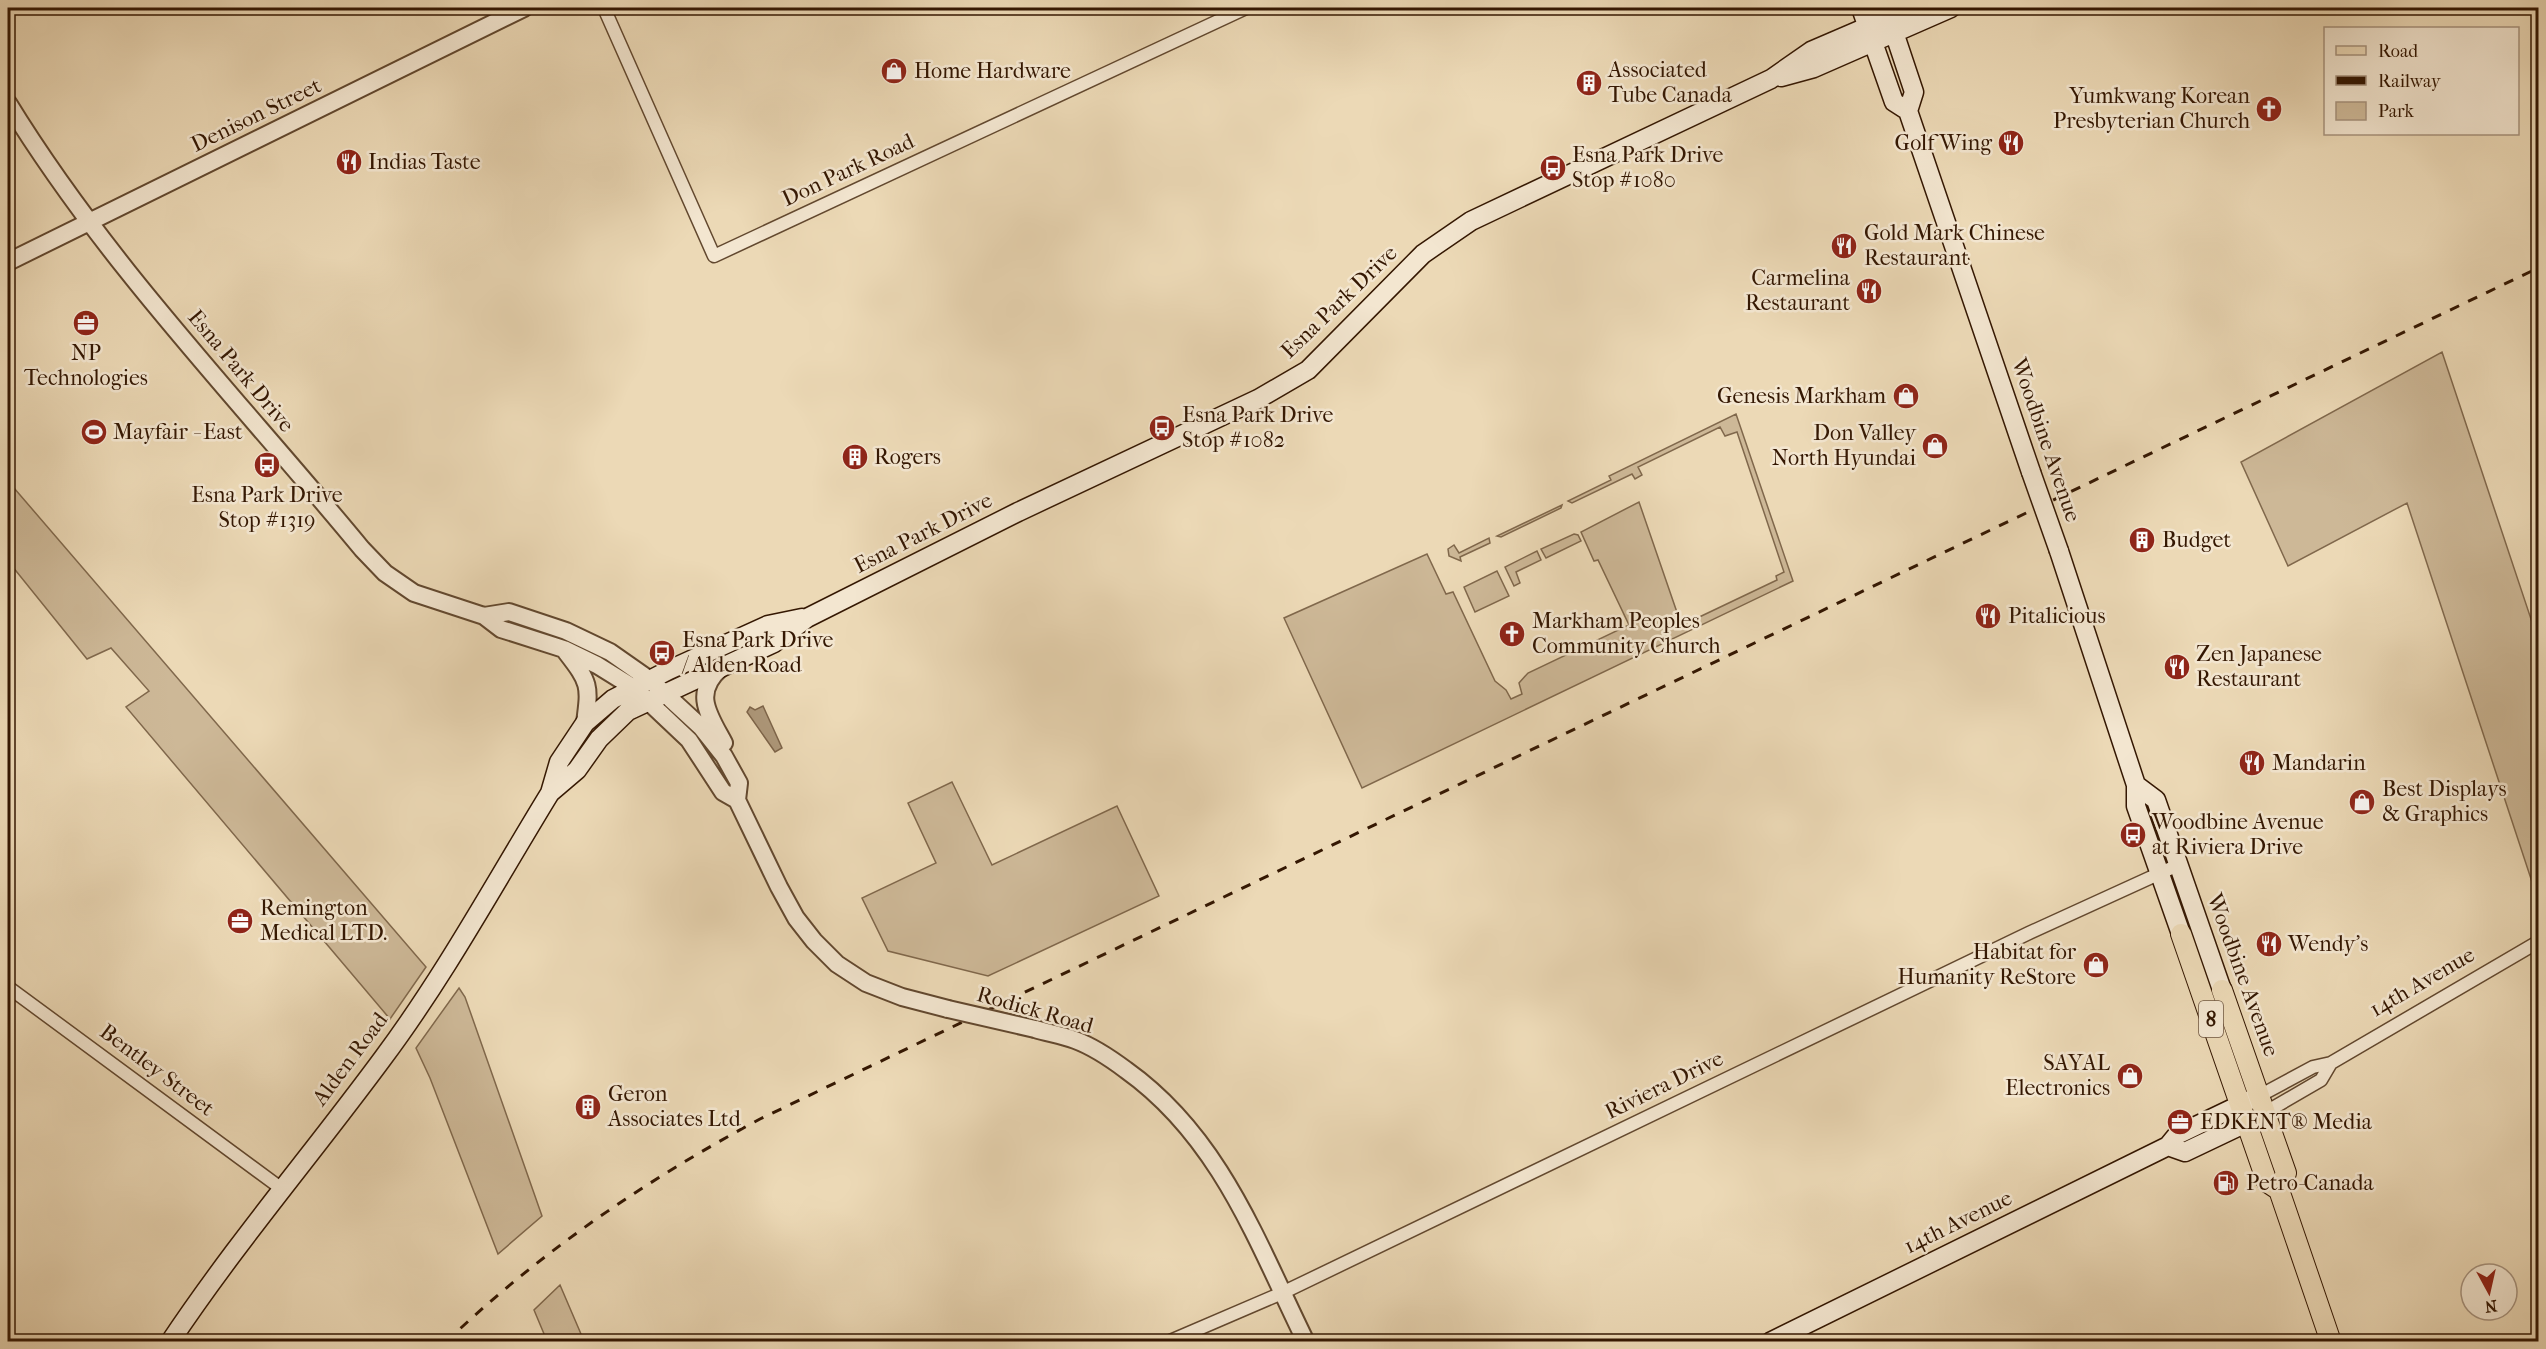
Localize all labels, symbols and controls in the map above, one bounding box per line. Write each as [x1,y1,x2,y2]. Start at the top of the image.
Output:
legend [2324,27,2519,135]
text: Road [2378,41,2418,62]
shop icon: Home Hardware [879,56,909,86]
place label: Associated Tube Canada [1607,57,1733,108]
place label: Home Hardware [914,58,1071,84]
building icon: Associated Tube Canada [1574,68,1604,98]
text: Railway [2378,71,2442,92]
street label: Denison Street [187,72,325,158]
place label: Yumkwang Korean Presbyterian Church [2053,83,2251,134]
church icon: Yumkwang Korean Presbyterian Church [2254,94,2284,124]
text: Park [2378,101,2415,122]
street label: Don Park Road [778,128,919,212]
restaurant icon: GolfWing [1996,128,2026,158]
place label: GolfWing [1895,130,1992,156]
place label: Esna Park Drive Stop #1080 [1572,142,1724,193]
restaurant icon: Indias Taste [334,147,364,177]
place label: Indias Taste [368,149,481,175]
bus stop icon: Esna Park Drive Stop #1080 [1538,153,1568,183]
place label: Gold Mark Chinese Restaurant [1864,220,2045,271]
restaurant icon: Gold Mark Chinese Restaurant [1829,231,1859,261]
street label: Esna Park Drive [1276,240,1403,364]
place label: Carmelina Restaurant [1745,265,1851,316]
restaurant icon: Carmelina Restaurant [1854,276,1884,306]
street label: Esna Park Drive [182,305,300,437]
office icon: NP Technologies [71,308,101,338]
place label: NP Technologies [24,340,148,391]
street label: Woodbine Avenue [2005,354,2086,525]
shop icon: Genesis Markham [1891,381,1921,411]
place label: Genesis Markham [1717,383,1887,409]
place label: Esna Park Drive Stop #1082 [1182,402,1334,453]
bus stop icon: Esna Park Drive Stop #1082 [1147,413,1177,443]
sports icon: Mayfair - East [79,417,109,447]
place label: Mayfair - East [113,419,243,445]
place label: Don Valley North Hyundai [1772,420,1917,471]
shop icon: Don Valley North Hyundai [1920,431,1950,461]
building icon: Rogers [840,442,870,472]
place label: Rogers [874,444,941,470]
bus stop icon: Esna Park Drive Stop #1319 [252,450,282,480]
place label: Esna Park Drive Stop #1319 [191,482,343,533]
street label: Esna Park Drive [850,487,996,579]
building icon: Budget [2127,525,2157,555]
place label: Budget [2162,527,2231,553]
restaurant icon: Pitalicious [1973,601,2003,631]
place label: Pitalicious [2008,603,2106,629]
place label: Markham Peoples Community Church [1532,608,1721,659]
church icon: Markham Peoples Community Church [1497,619,1527,649]
place label: Esna Park Drive / Alden Road [681,627,834,678]
bus stop icon: Esna Park Drive / Alden Road [647,638,677,668]
place label: Zen Japanese Restaurant [2196,641,2322,692]
restaurant icon: Zen Japanese Restaurant [2162,652,2192,682]
restaurant icon: Mandarin [2237,748,2267,778]
place label: Mandarin [2272,750,2366,776]
place label: Best Displays & Graphics [2382,776,2507,827]
shop icon: Best Displays & Graphics [2347,787,2377,817]
place label: Woodbine Avenue at Riviera Drive [2151,809,2324,860]
bus stop icon: Woodbine Avenue at Riviera Drive [2118,820,2148,850]
street label: Woodbine Avenue [2201,889,2285,1060]
place label: Remington Medical LTD. [260,895,387,946]
office icon: Remington Medical LTD. [225,906,255,936]
restaurant icon: Wendy's [2254,929,2284,959]
place label: Wendy's [2287,931,2368,957]
place label: Habitat for Humanity ReStore [1898,939,2077,990]
street label: 14th Avenue [2365,941,2479,1022]
shop icon: Habitat for Humanity ReStore [2081,950,2111,980]
street label: Rodick Road [974,981,1097,1039]
road number: 8 [2199,1001,2223,1037]
street label: Alden Road [306,1007,394,1111]
street label: Bentley Street [95,1019,219,1122]
street label: Riviera Drive [1601,1045,1727,1125]
place label: SAYAL Electronics [2005,1050,2111,1101]
shop icon: SAYAL Electronics [2115,1061,2145,1091]
place label: Geron Associates Ltd [607,1081,742,1132]
building icon: Geron Associates Ltd [573,1092,603,1122]
office icon: EDKENT® Media [2165,1107,2195,1137]
place label: EDKENT® Media [2200,1109,2373,1135]
fuel station icon: Petro-Canada [2211,1168,2241,1198]
place label: Petro-Canada [2246,1170,2375,1196]
street label: 14th Avenue [1900,1185,2016,1259]
north arrow [2459,1262,2519,1322]
text: N [2483,1296,2498,1317]

